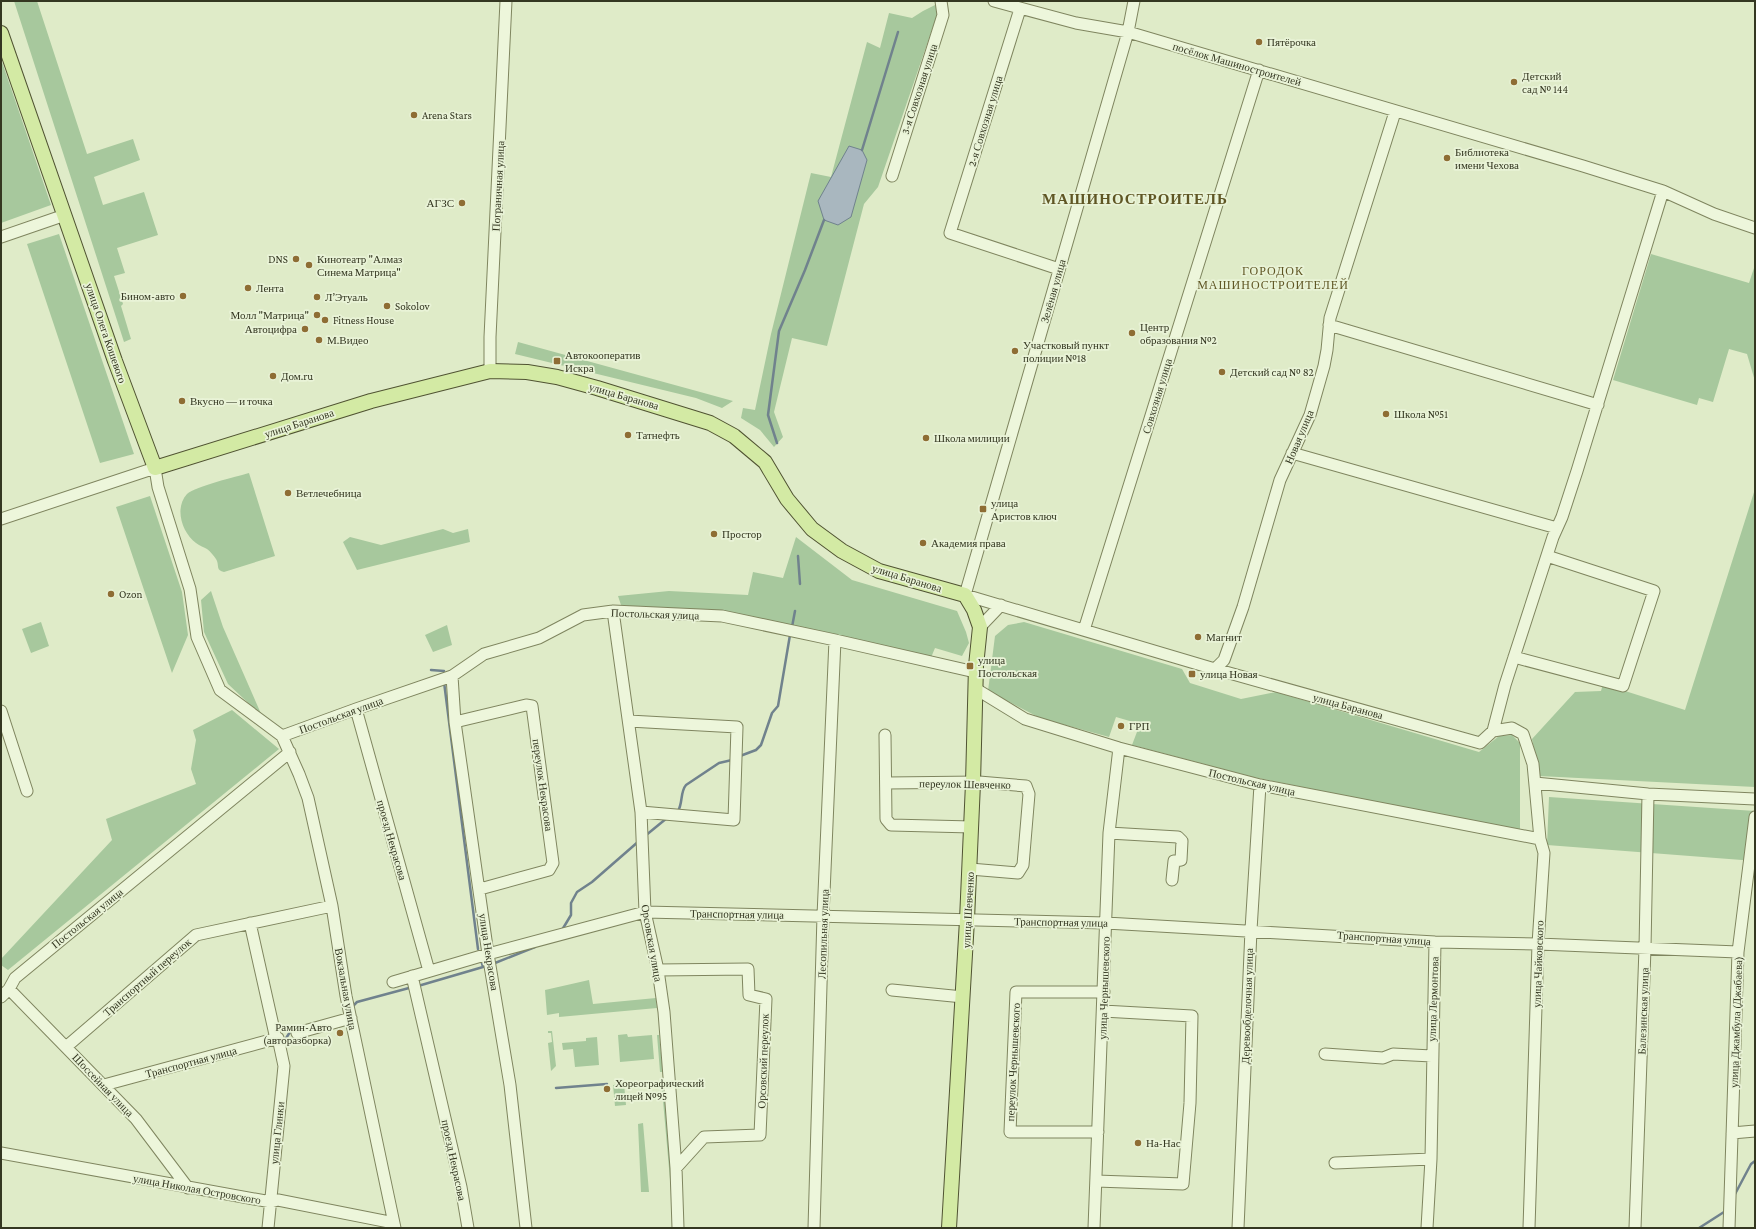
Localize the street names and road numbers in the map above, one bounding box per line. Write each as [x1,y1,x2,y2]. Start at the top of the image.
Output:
street label: посёлок Машиностроителей [1171,40,1303,88]
street label: 3-я Совхозная улица [899,42,939,136]
street label: 2-я Совхозная улица [965,74,1005,168]
street label: Пограничная улица [490,140,506,232]
street label: Зелёная улица [1038,258,1068,324]
street label: улица Олега Кошевого [83,281,129,385]
street label: Совхозная улица [1140,357,1174,435]
street label: улица Баранова [588,380,660,412]
street label: улица Баранова [263,406,335,440]
street label: Новая улица [1282,408,1316,466]
street label: улица Баранова [871,562,943,594]
street label: Постольская улица [611,606,699,622]
street label: улица Баранова [1312,691,1384,721]
street label: Постольская улица [297,694,385,736]
street label: переулок Некрасова [531,738,555,832]
street label: Постольская улица [1208,766,1297,798]
street label: переулок Шевченко [919,777,1011,791]
street label: проезд Некрасова [375,799,409,882]
street label: улица Шевченко [960,871,976,949]
street label: Постольская улица [49,885,125,950]
street label: Лесопильная улица [815,889,831,979]
street label: Орсовская улица [639,903,665,983]
street label: Транспортная улица [690,907,784,921]
street label: улица Некрасова [477,912,501,992]
street label: Транспортная улица [1014,915,1108,929]
street label: улица Чайковского [1530,920,1546,1008]
street label: Транспортная улица [1337,929,1431,947]
street label: Транспортный переулок [101,935,194,1018]
street label: улица Чернышевского [1096,936,1112,1040]
street label: Вокзальная улица [333,947,359,1031]
street label: Деревообделочная улица [1239,948,1255,1064]
street label: улица Лермонтова [1426,956,1440,1042]
street label: улица Джамбула (Джабаева) [1728,956,1745,1088]
street label: Балезинская улица [1635,967,1651,1055]
street label: переулок Чернышевского [1004,1002,1022,1121]
street label: Орсовский переулок [755,1013,771,1109]
street label: Транспортная улица [144,1044,238,1080]
street label: Шоссейная улица [70,1051,136,1119]
street label: улица Глинки [268,1101,286,1165]
street label: проезд Некрасова [440,1118,468,1202]
street label: улица Николая Островского [132,1172,262,1206]

